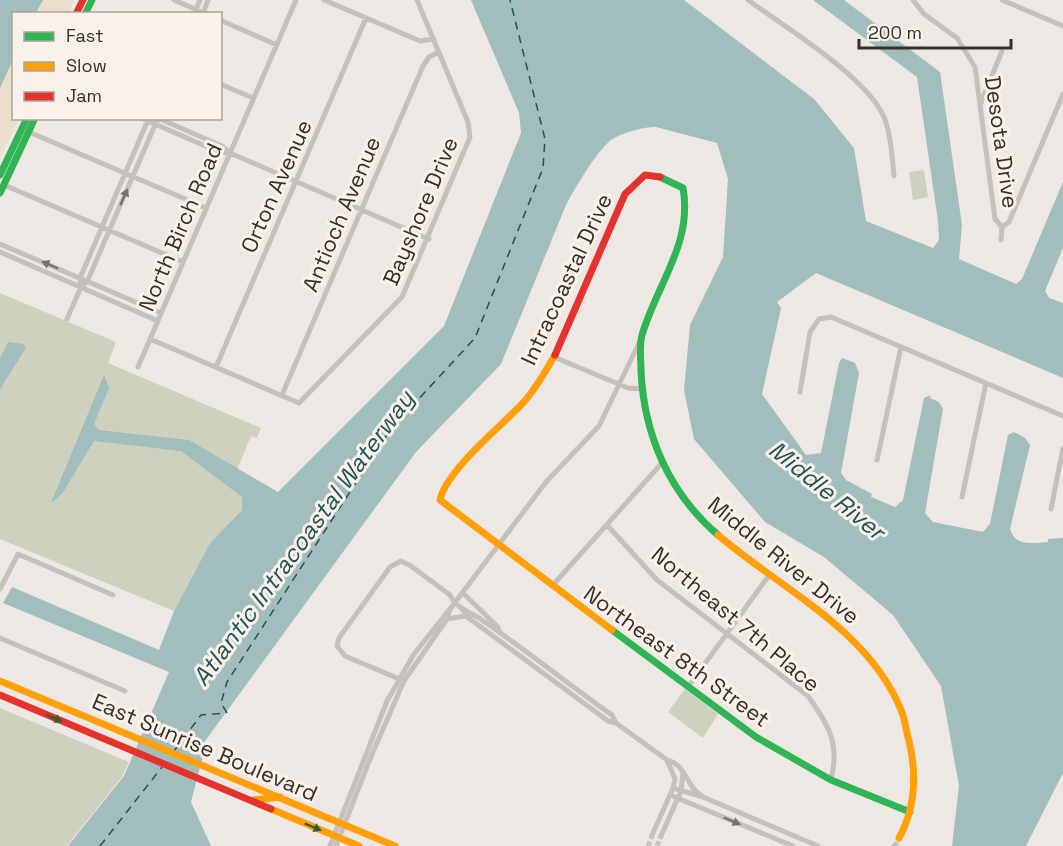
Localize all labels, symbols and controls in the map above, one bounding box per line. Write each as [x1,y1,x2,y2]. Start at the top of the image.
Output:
legend [12,12,222,120]
scale bar [859,12,1010,50]
text: 200 m [868,21,922,44]
text: Fast [66,24,103,47]
text: Slow [66,54,107,77]
street label: Desota Drive [979,74,1025,210]
text: Jam [66,84,102,107]
street label: Orton Avenue [234,115,318,257]
street label: Antioch Avenue [296,132,386,296]
street label: Bayshore Drive [376,133,464,289]
street label: North Birch Road [132,139,228,315]
one-way arrow [119,188,129,206]
street label: Intracoastal Drive [514,189,618,369]
one-way arrow [41,261,58,270]
water label: Atlantic Intracoastal Waterway [185,383,421,692]
water label: Middle River [763,434,894,548]
street label: Middle River Drive [702,490,866,630]
street label: Northeast 7th Place [646,540,826,698]
street label: Northeast 8th Street [579,579,775,733]
street label: East Sunrise Boulevard [88,687,322,807]
one-way arrow [45,714,63,723]
one-way arrow [724,816,742,826]
one-way arrow [304,822,322,832]

